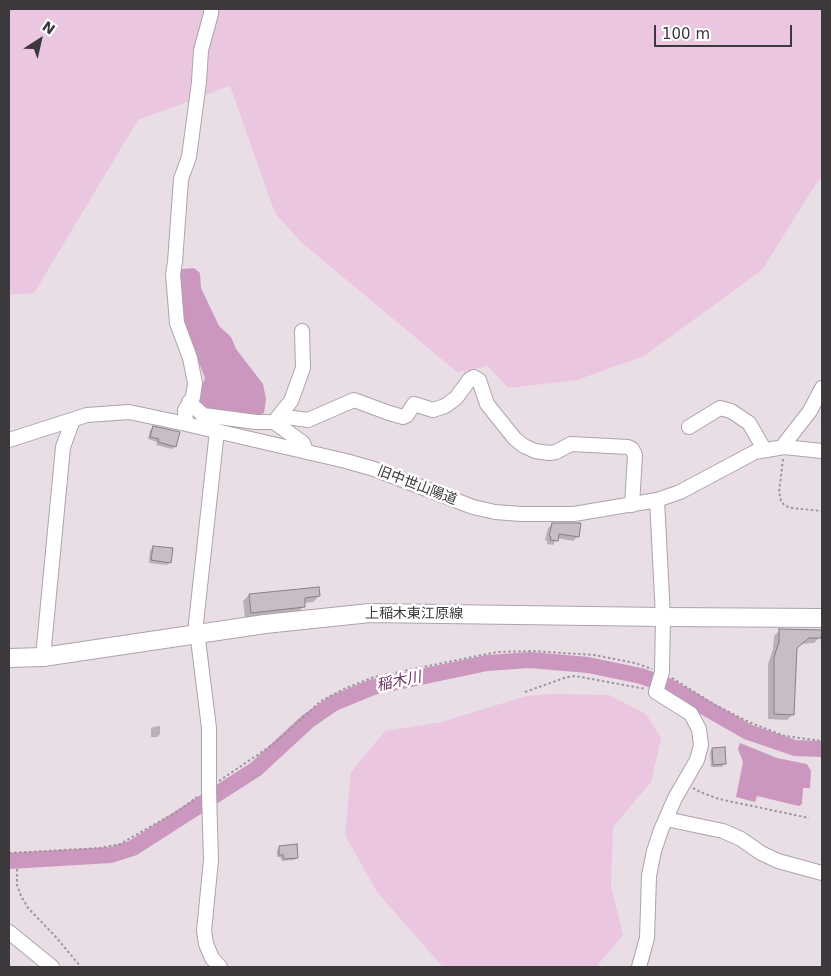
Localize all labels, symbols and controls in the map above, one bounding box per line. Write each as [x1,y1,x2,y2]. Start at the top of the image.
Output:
north arrow [15,15,65,65]
scale bar [656,15,794,47]
text: N [39,18,58,38]
text: 100 m [662,25,710,43]
street label: 旧中世山陽道 [375,463,459,509]
street label: 上稲木東江原線 [365,606,463,622]
water label: 稲木川 [375,669,423,695]

